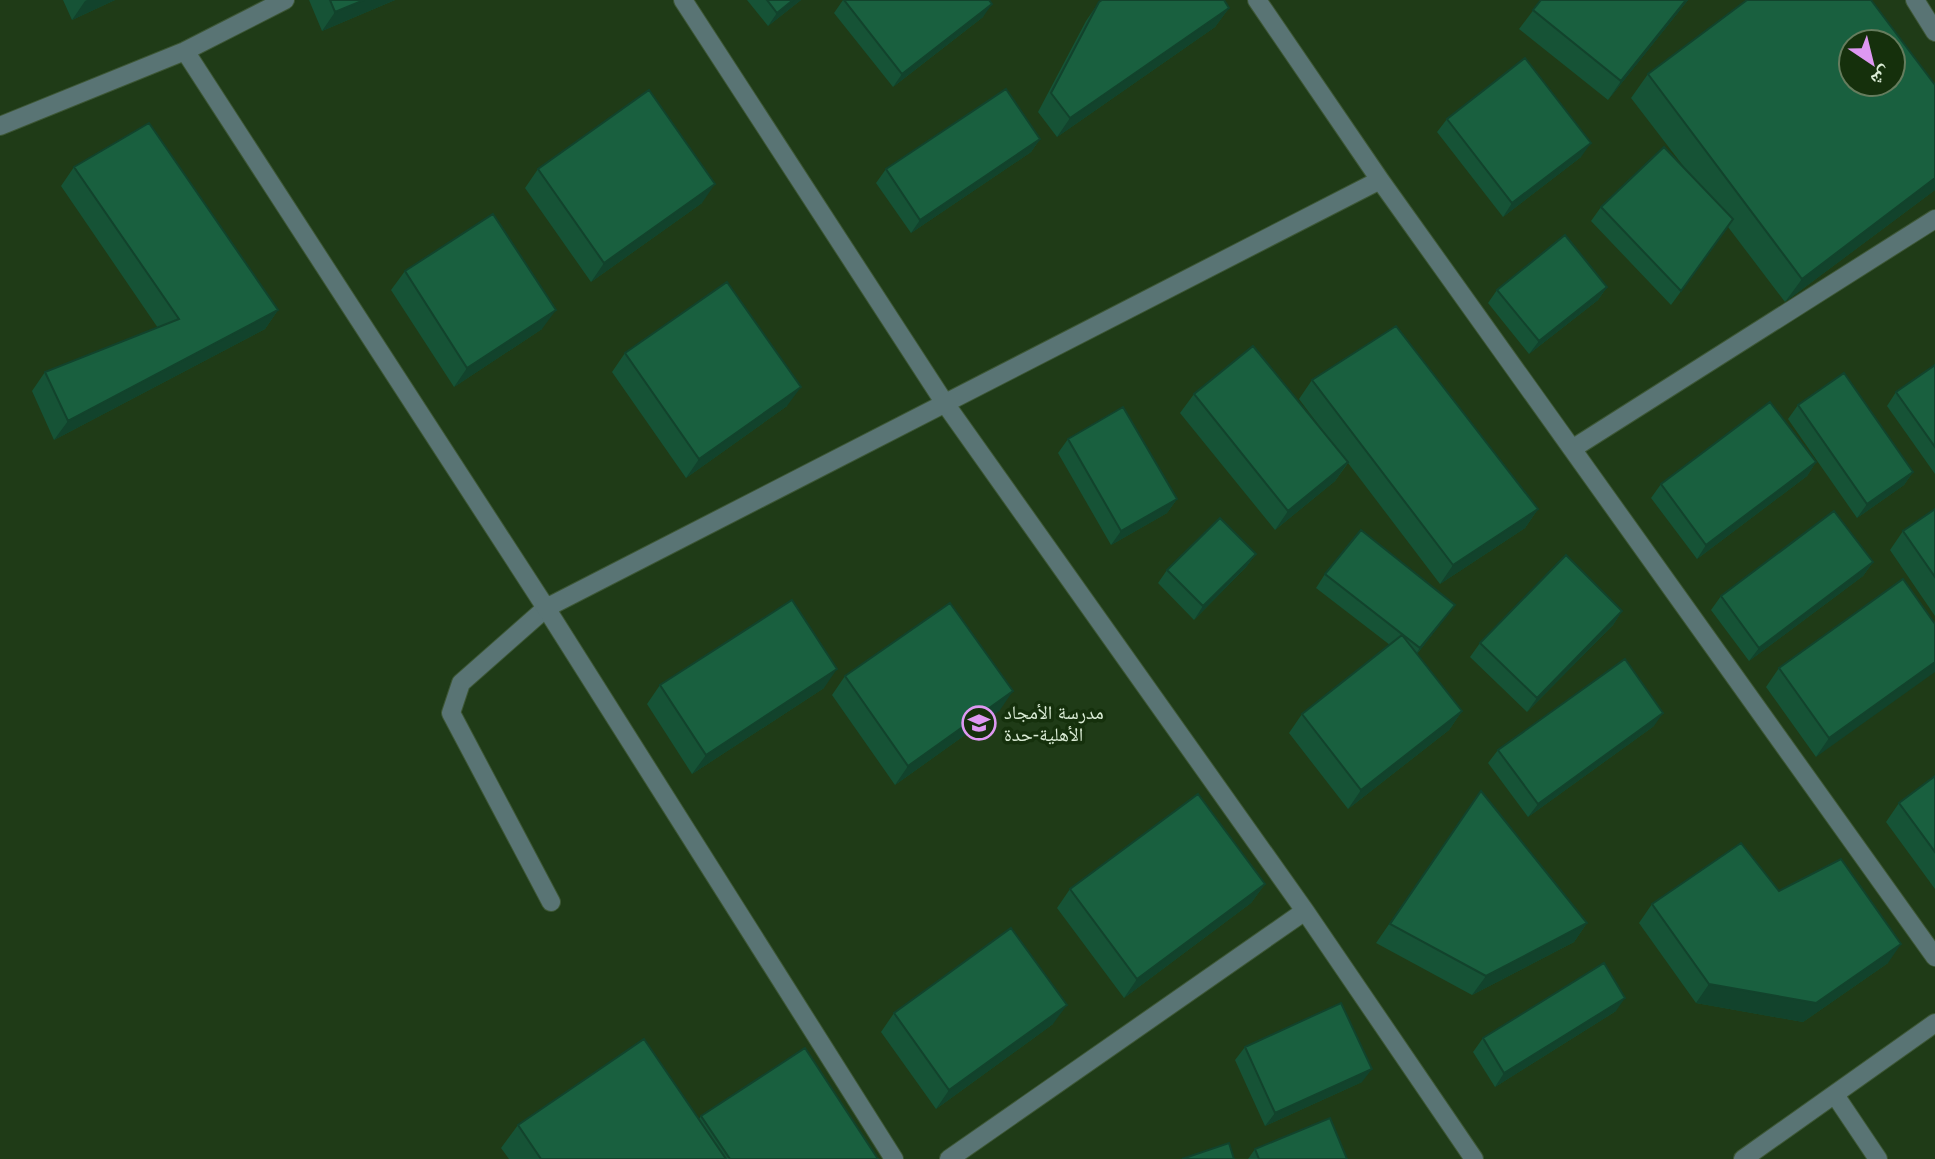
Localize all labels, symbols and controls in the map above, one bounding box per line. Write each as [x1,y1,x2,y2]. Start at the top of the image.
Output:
north arrow [1837,28,1907,98]
text: ش [1867,61,1896,91]
place label: مدرسة الأمجاد الأهلية-حدة [1004,702,1104,745]
school or university icon: مدرسة الأمجاد الأهلية-حدة [960,704,998,742]

